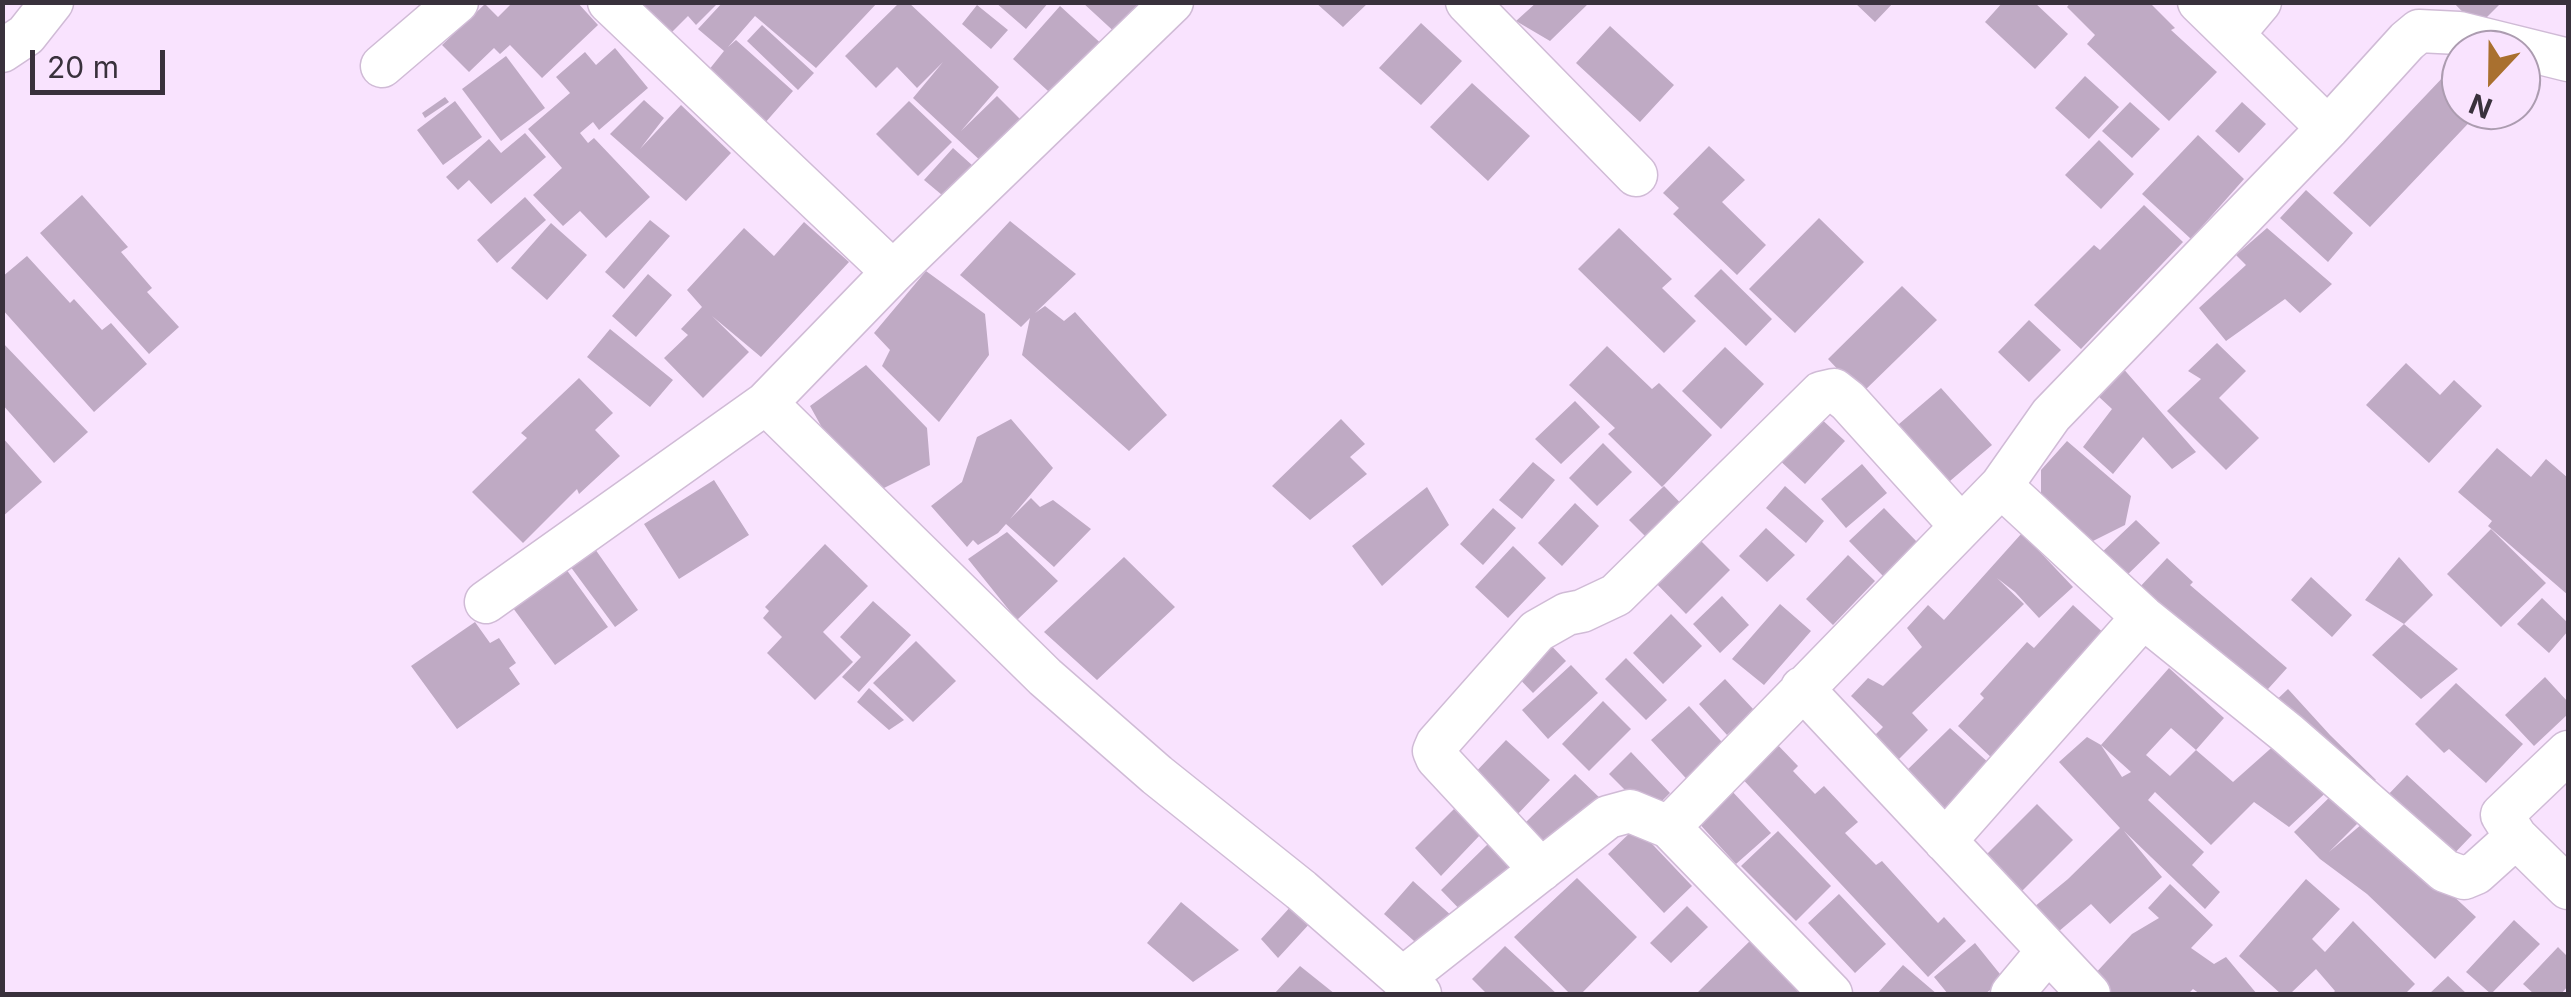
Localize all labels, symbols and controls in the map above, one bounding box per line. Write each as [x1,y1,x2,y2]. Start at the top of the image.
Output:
scale bar [35,30,170,92]
north arrow [2441,30,2541,130]
text: 20 m [47,49,119,85]
text: N [2464,86,2497,126]

